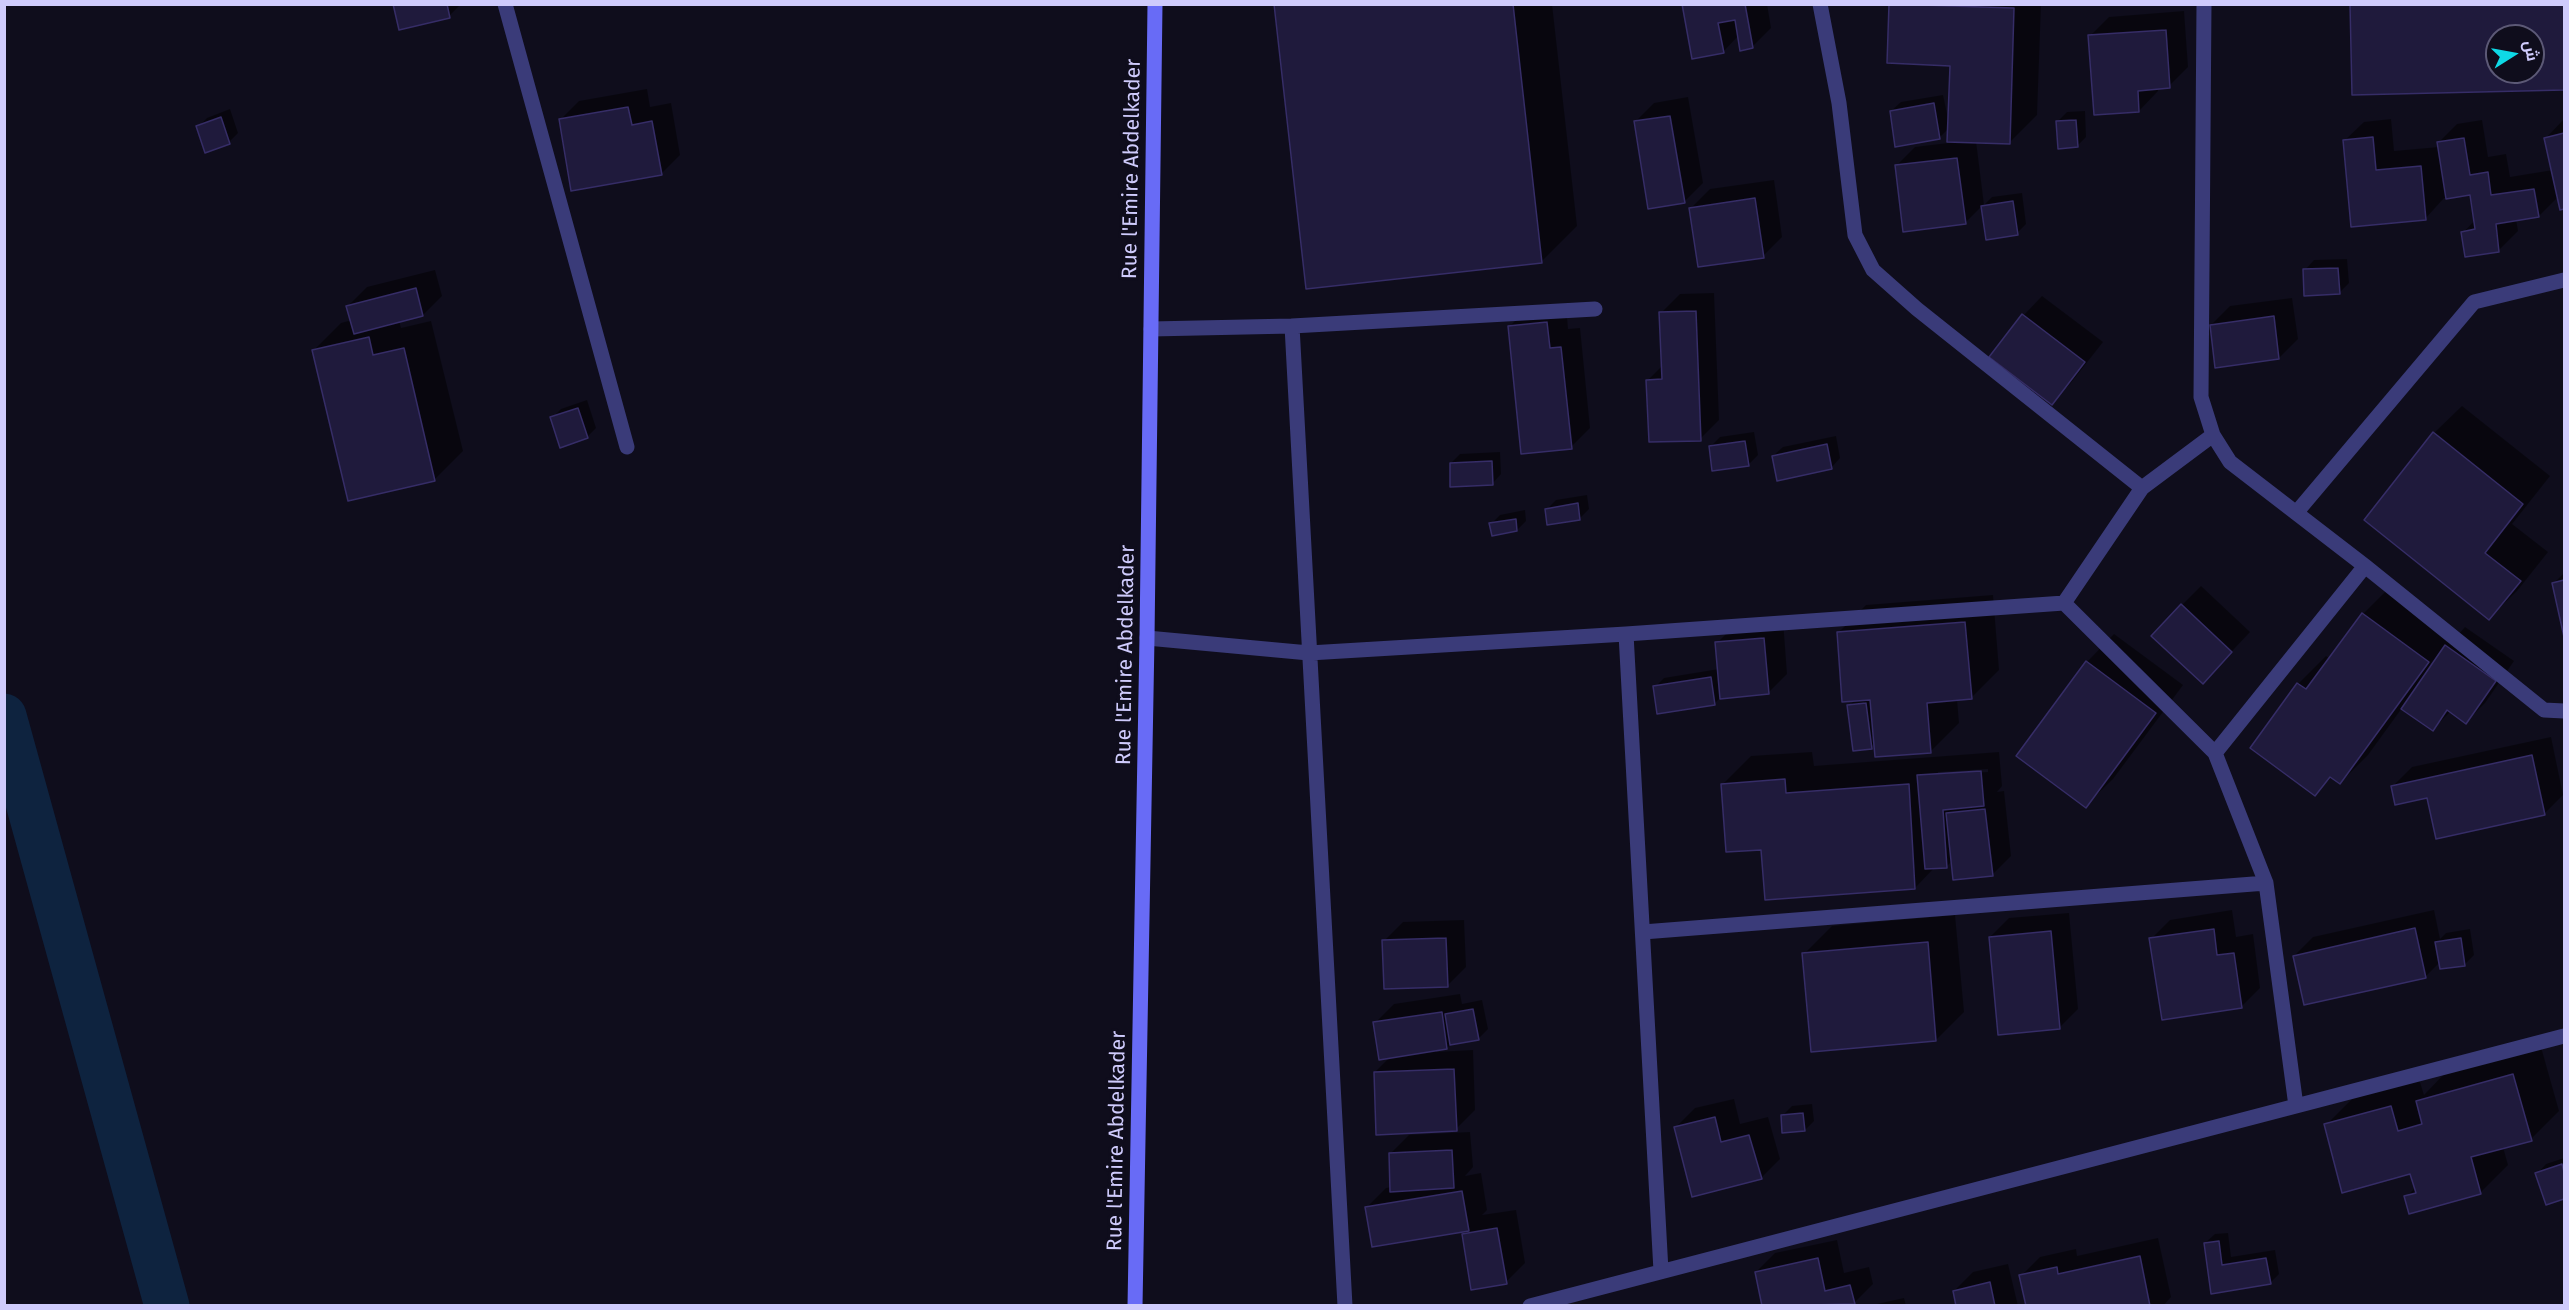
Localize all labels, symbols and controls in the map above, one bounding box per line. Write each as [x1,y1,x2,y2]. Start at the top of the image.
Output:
north arrow [2485,24,2545,84]
text: ش [2520,39,2542,63]
street label: Rue l'Emire Abdelkader [1117,59,1147,279]
street label: Rue l'Emire Abdelkader [1111,545,1141,765]
street label: Rue l'Emire Abdelkader [1102,1031,1132,1251]

